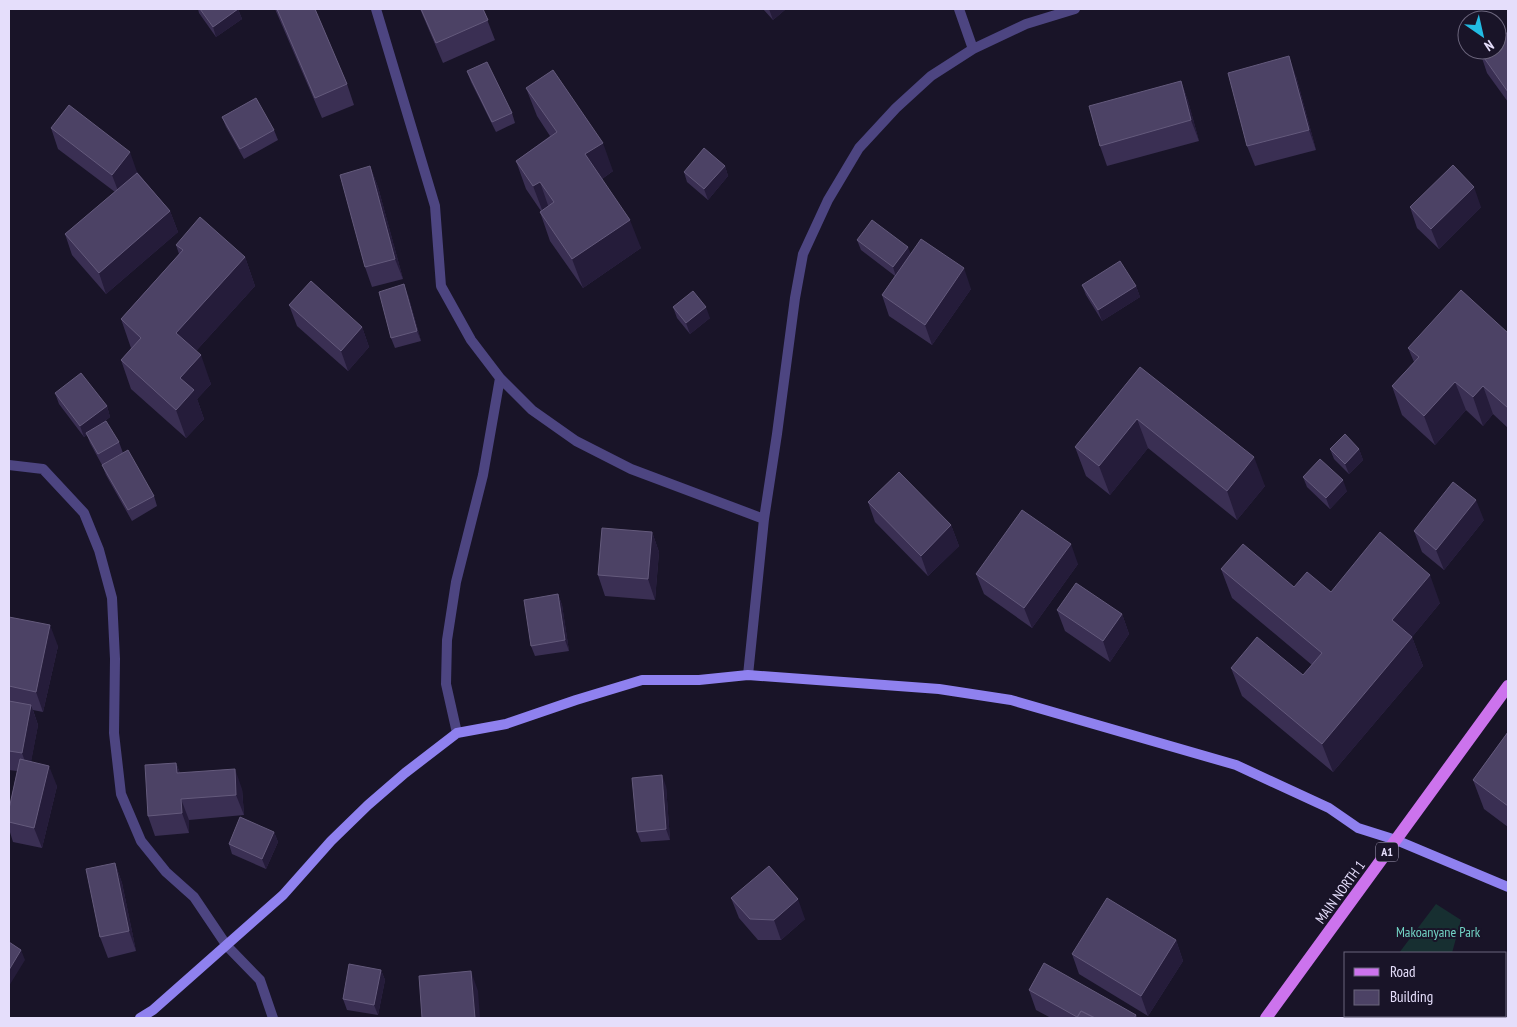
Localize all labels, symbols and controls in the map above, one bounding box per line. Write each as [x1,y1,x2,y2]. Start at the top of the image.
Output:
north arrow [1457,10,1507,60]
text: N [1481,36,1497,55]
road number: A1 [1376,842,1398,862]
street label: MAIN NORTH 1 [1311,857,1369,927]
park label: Makoanyane Park [1396,923,1481,941]
legend [1344,952,1507,1017]
text: Road [1390,962,1416,981]
text: Building [1390,987,1433,1006]

